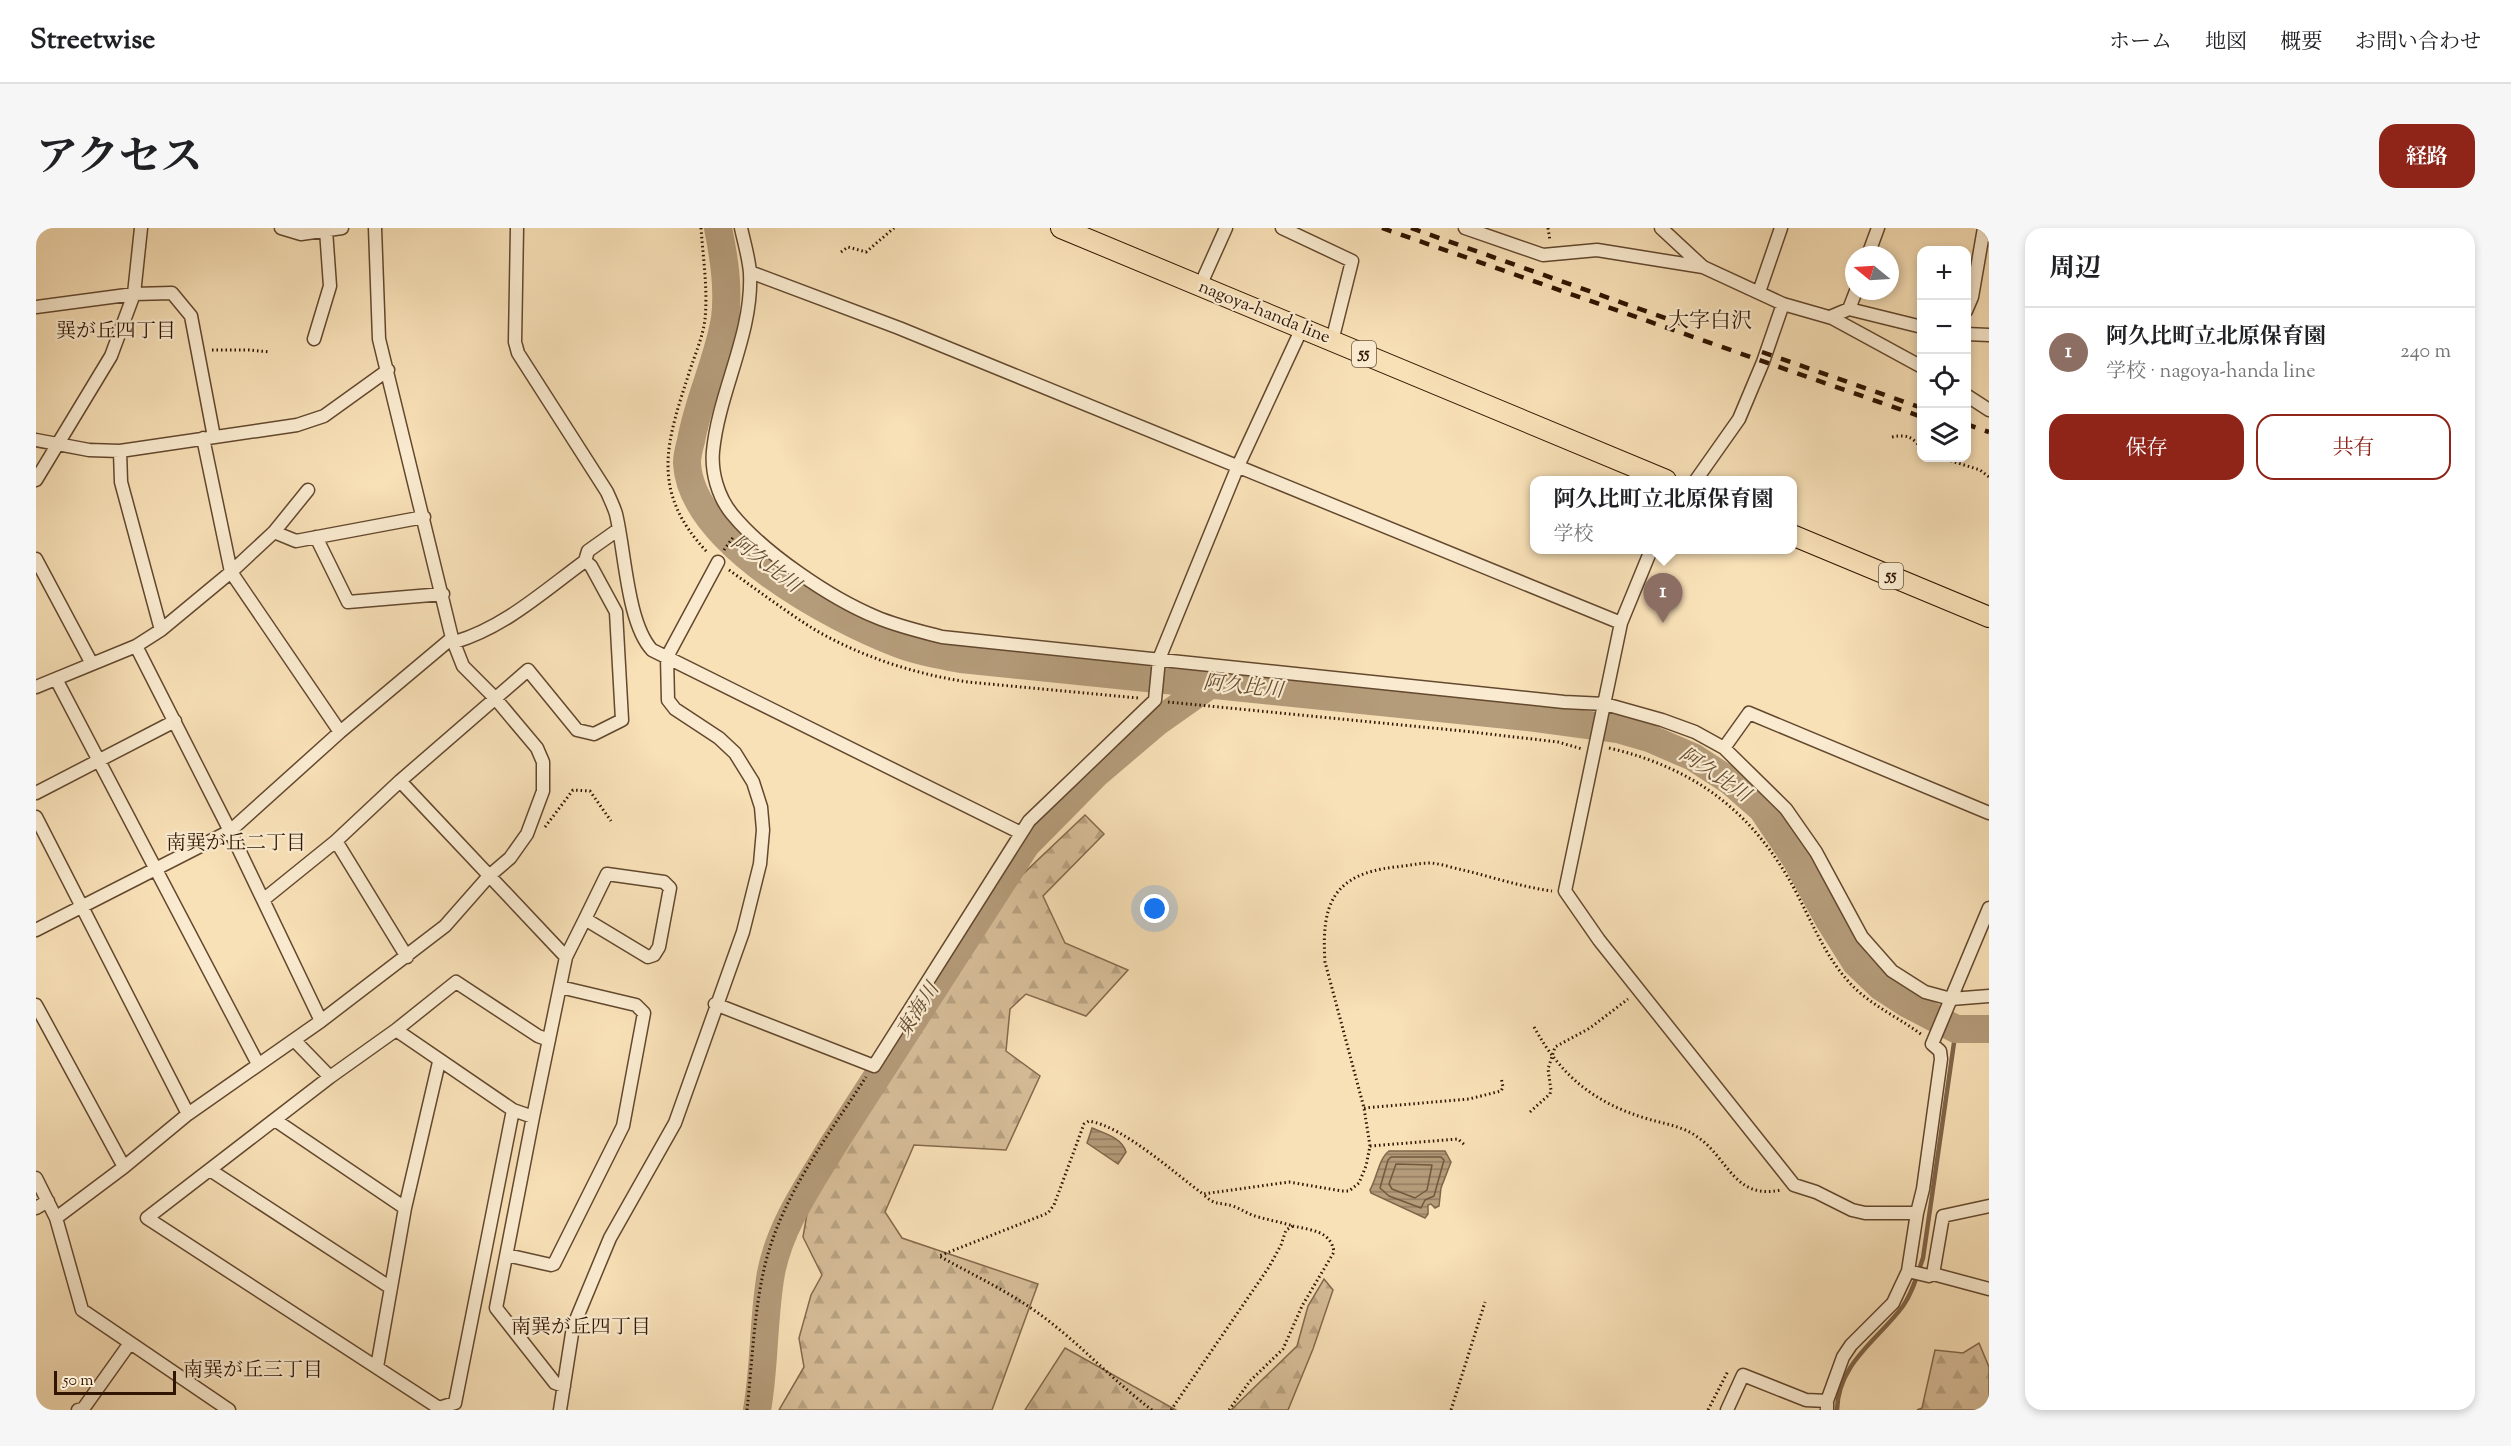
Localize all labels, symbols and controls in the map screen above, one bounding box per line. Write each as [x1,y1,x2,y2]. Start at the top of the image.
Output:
text: Streetwise [30,21,155,61]
text: ホーム [2109,28,2172,58]
text: 地図 [2205,28,2247,58]
text: 概要 [2280,28,2322,58]
text: お問い合わせ [2355,28,2481,58]
button: 経路 [2379,124,2475,188]
text: アクセス [36,130,203,190]
north arrow [1845,246,1899,300]
map controls [1917,246,1971,462]
button: + [1917,246,1971,300]
text: 周辺 [2049,251,2101,288]
street label: nagoya-handa line [1194,275,1334,351]
button: − [1917,300,1971,354]
district label: 大字白沢 [1668,307,1752,337]
district label: 巽が丘四丁目 [56,318,176,347]
text: 阿久比町立北原保育園 [2106,322,2326,354]
text: 1 [2065,338,2072,367]
text: 240 m [2400,338,2451,367]
road number: 55 [1352,341,1376,367]
button: locate [1917,354,1971,408]
text: 学校 · nagoya-handa line [2106,358,2316,387]
button: layers [1917,408,1971,462]
button: 保存 [2049,414,2244,480]
button: 共有 [2256,414,2451,480]
popup [1530,476,1797,554]
text: 阿久比町立北原保育園 [1553,485,1774,517]
text: 学校 [1553,521,1593,550]
water label: 阿久比川 [724,529,807,602]
road number: 55 [1879,563,1903,589]
pin: 1 [1644,574,1682,623]
water label: 阿久比川 [1202,669,1286,707]
water label: 阿久比川 [1673,742,1757,812]
district label: 南巽が丘二丁目 [166,830,306,859]
your location [1140,894,1169,923]
water label: 東海川 [891,976,949,1044]
district label: 南巽が丘四丁目 [511,1314,651,1343]
district label: 南巽が丘三丁目 [183,1357,323,1386]
scale bar [54,1368,176,1396]
text: 50 m [63,1370,94,1393]

